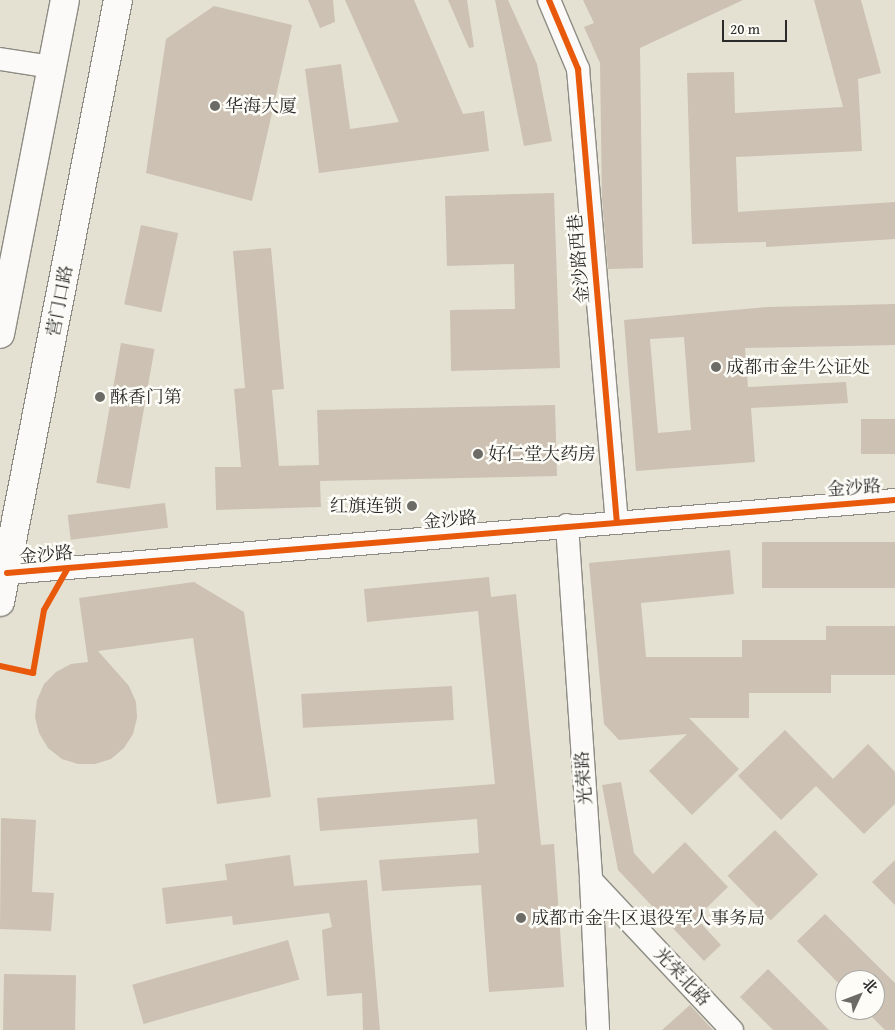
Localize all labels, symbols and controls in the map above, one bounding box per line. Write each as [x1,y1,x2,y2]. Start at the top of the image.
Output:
scale bar [725,10,790,42]
text: 20 m [730,18,760,39]
place label: 华海大厦 [225,95,297,117]
marker: 华海大厦 [209,100,221,112]
street label: 金沙路西巷 [564,213,594,305]
street label: 营门口路 [43,264,77,338]
place label: 成都市金牛公证处 [726,356,870,378]
marker: 成都市金牛公证处 [710,361,722,373]
place label: 酥香门第 [110,386,182,408]
marker: 酥香门第 [94,391,106,403]
place label: 好仁堂大药房 [488,443,596,465]
marker: 好仁堂大药房 [472,448,484,460]
street label: 金沙路 [826,475,882,501]
place label: 红旗连锁 [330,495,402,517]
marker: 红旗连锁 [406,500,418,512]
street label: 金沙路 [422,507,478,533]
street label: 金沙路 [18,542,74,568]
street label: 光荣路 [571,750,597,806]
place label: 成都市金牛区退役军人事务局 [531,907,765,929]
marker: 成都市金牛区退役军人事务局 [515,912,527,924]
street label: 光荣北路 [650,943,714,1011]
north arrow [835,970,885,1020]
text: 北 [858,974,882,997]

